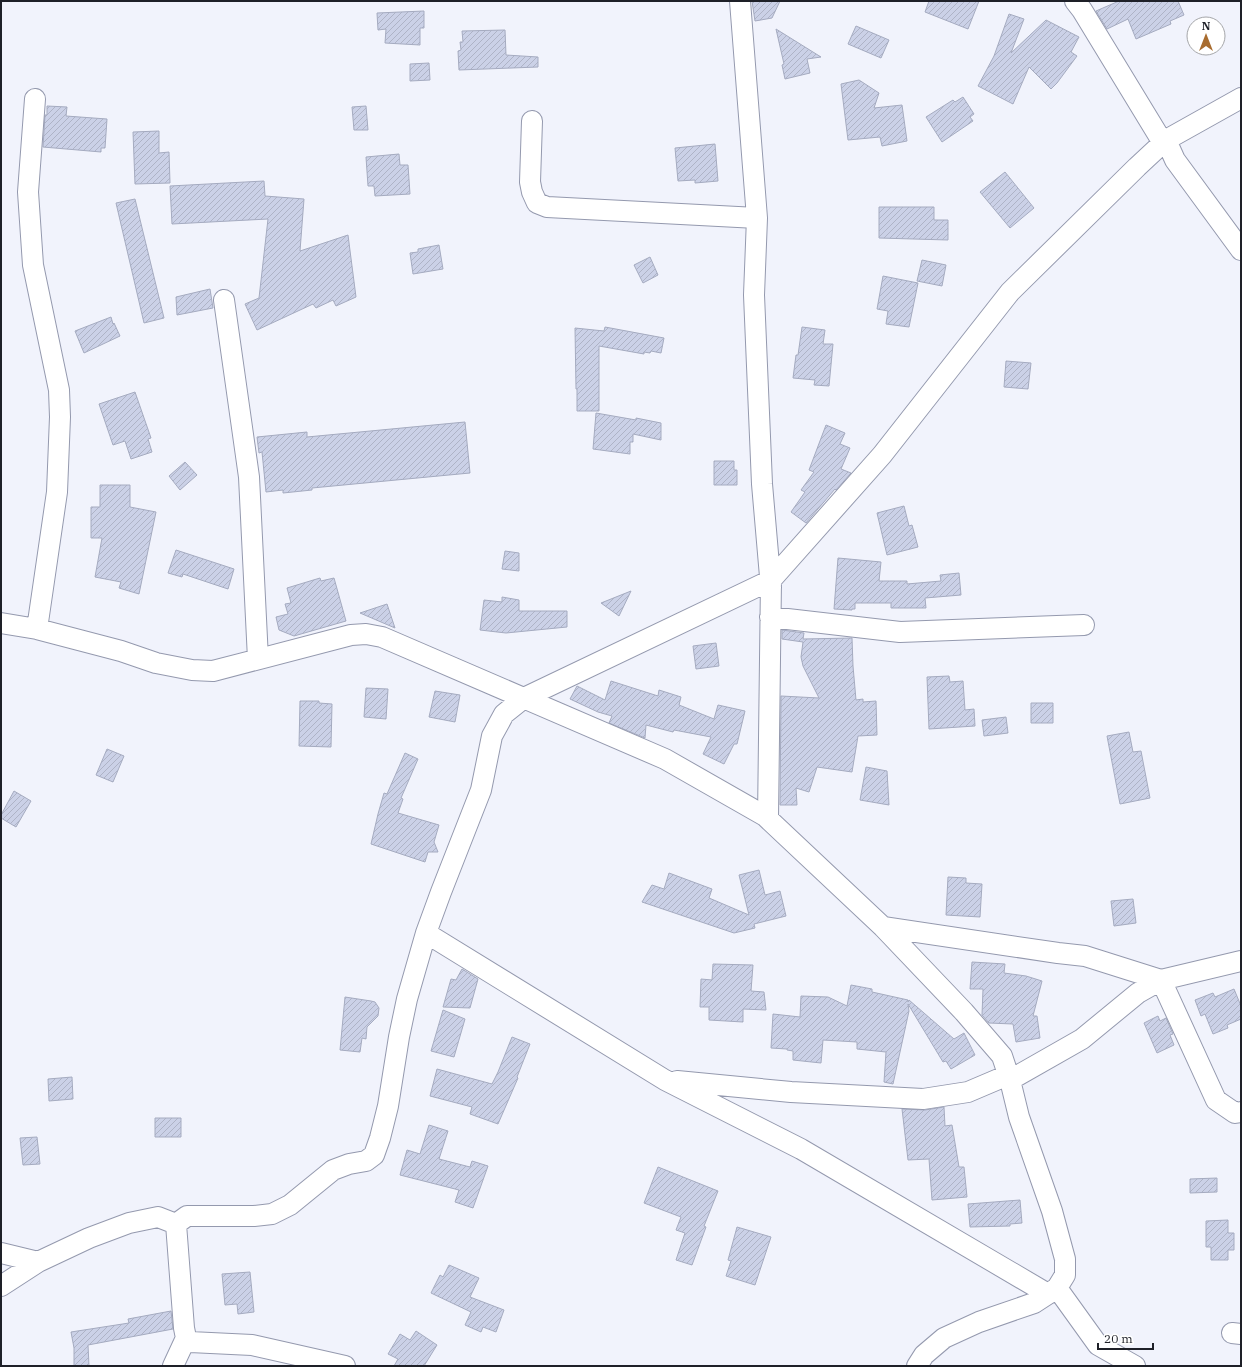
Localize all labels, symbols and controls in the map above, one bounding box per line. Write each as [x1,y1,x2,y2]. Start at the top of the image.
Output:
north arrow [1186,16,1226,56]
text: N [1202,19,1211,33]
scale bar [1098,1325,1153,1351]
text: 20 m [1104,1331,1133,1346]

